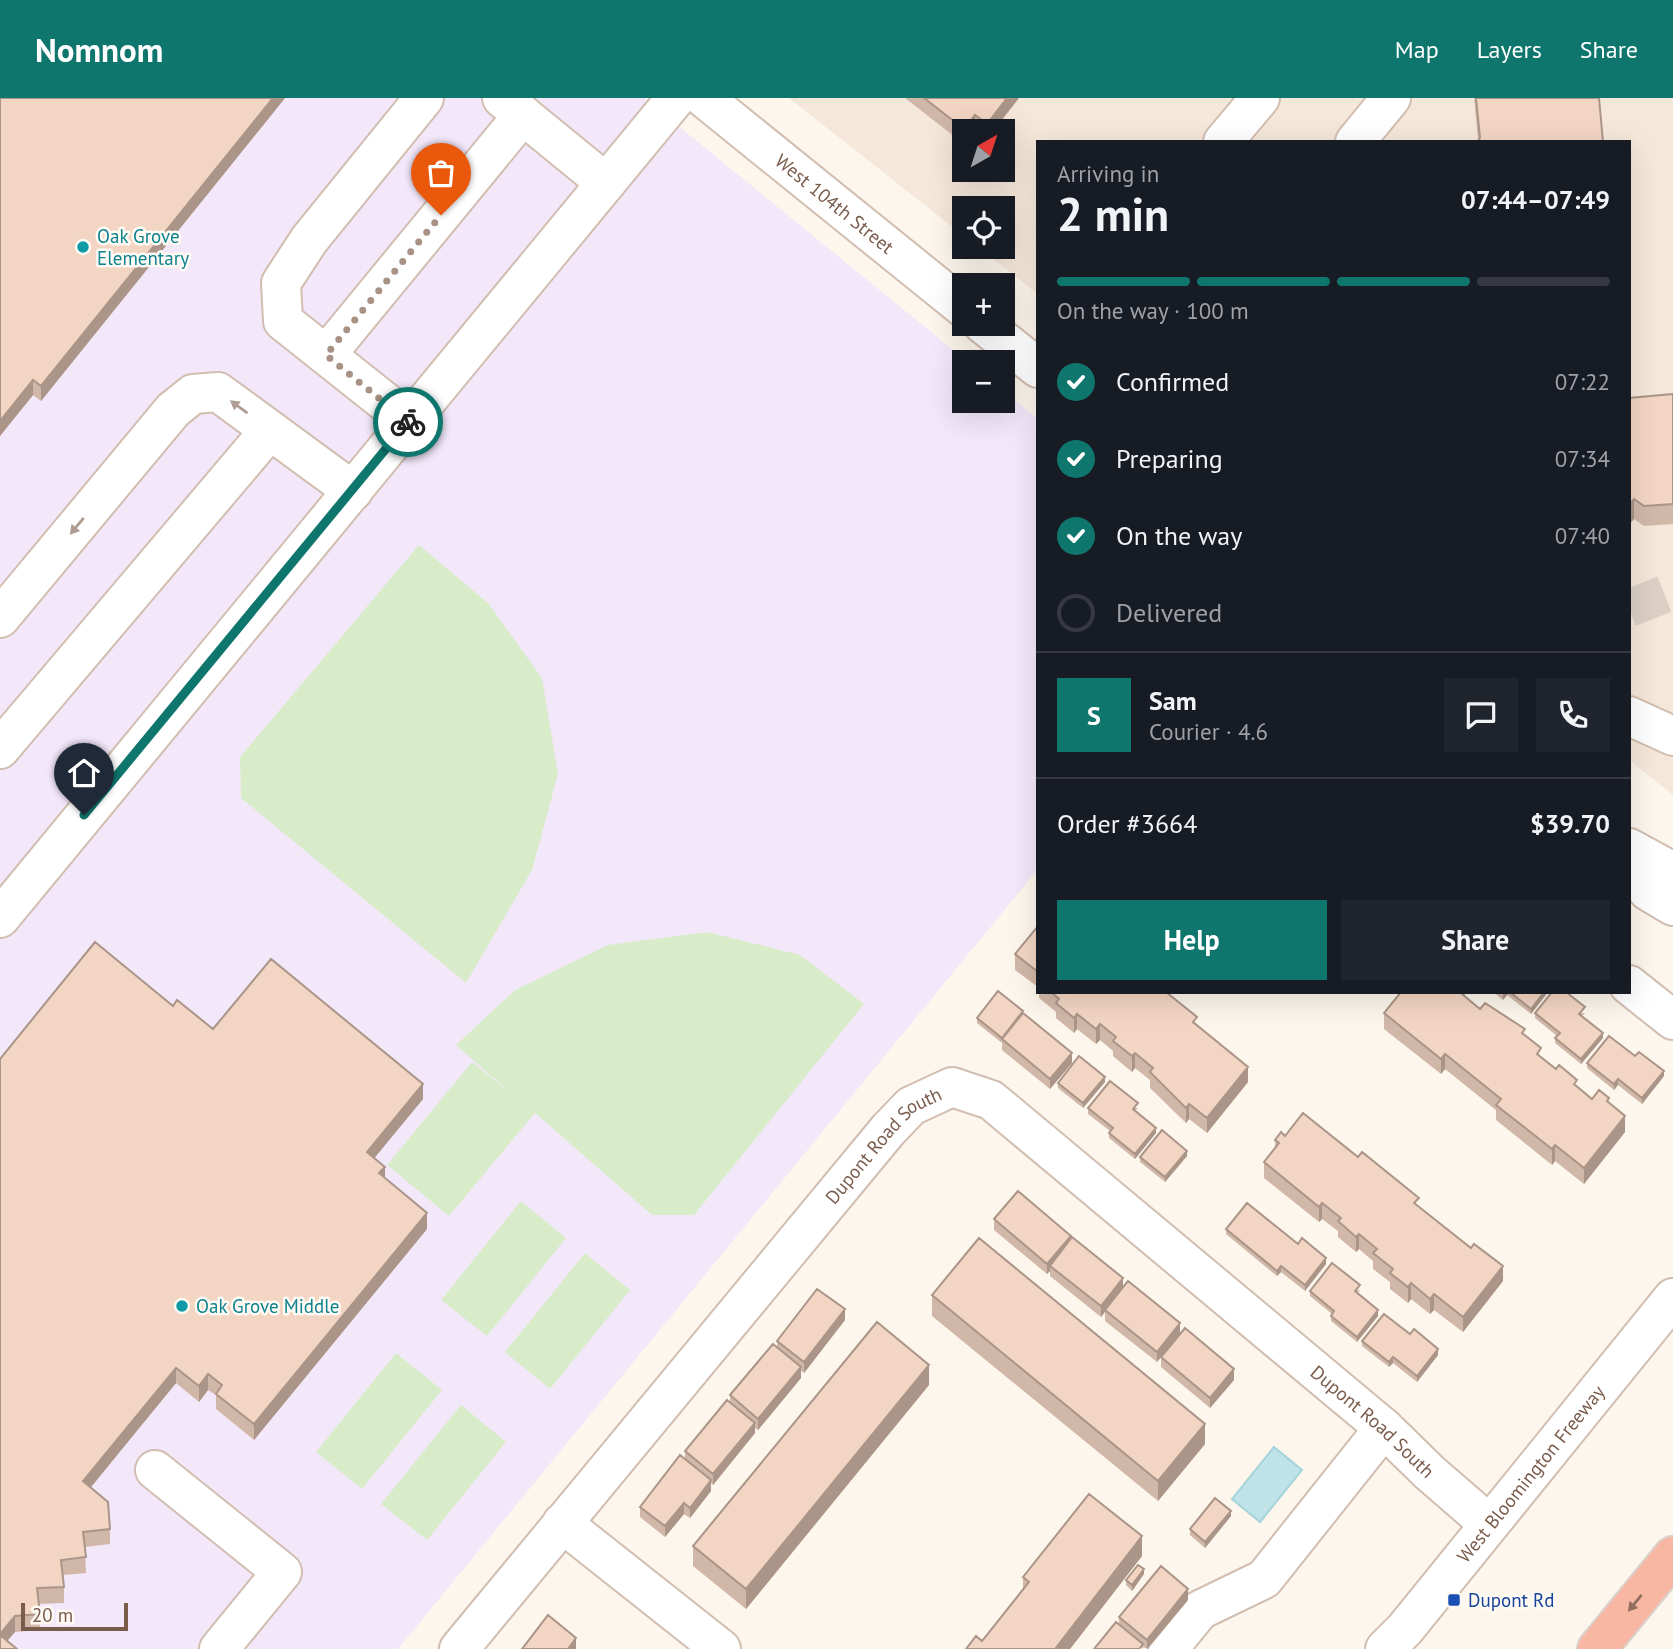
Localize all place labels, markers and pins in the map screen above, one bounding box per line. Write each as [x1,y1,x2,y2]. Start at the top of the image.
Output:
pin [411,143,471,215]
place label: Oak Grove Elementary [97,224,189,270]
marker: Oak Grove Elementary [75,239,91,255]
pin [54,743,114,815]
place label: Oak Grove Middle [196,1294,340,1318]
marker: Oak Grove Middle [174,1298,190,1314]
place label: Dupont Rd [1468,1588,1555,1612]
marker: Dupont Rd [1446,1592,1462,1608]

